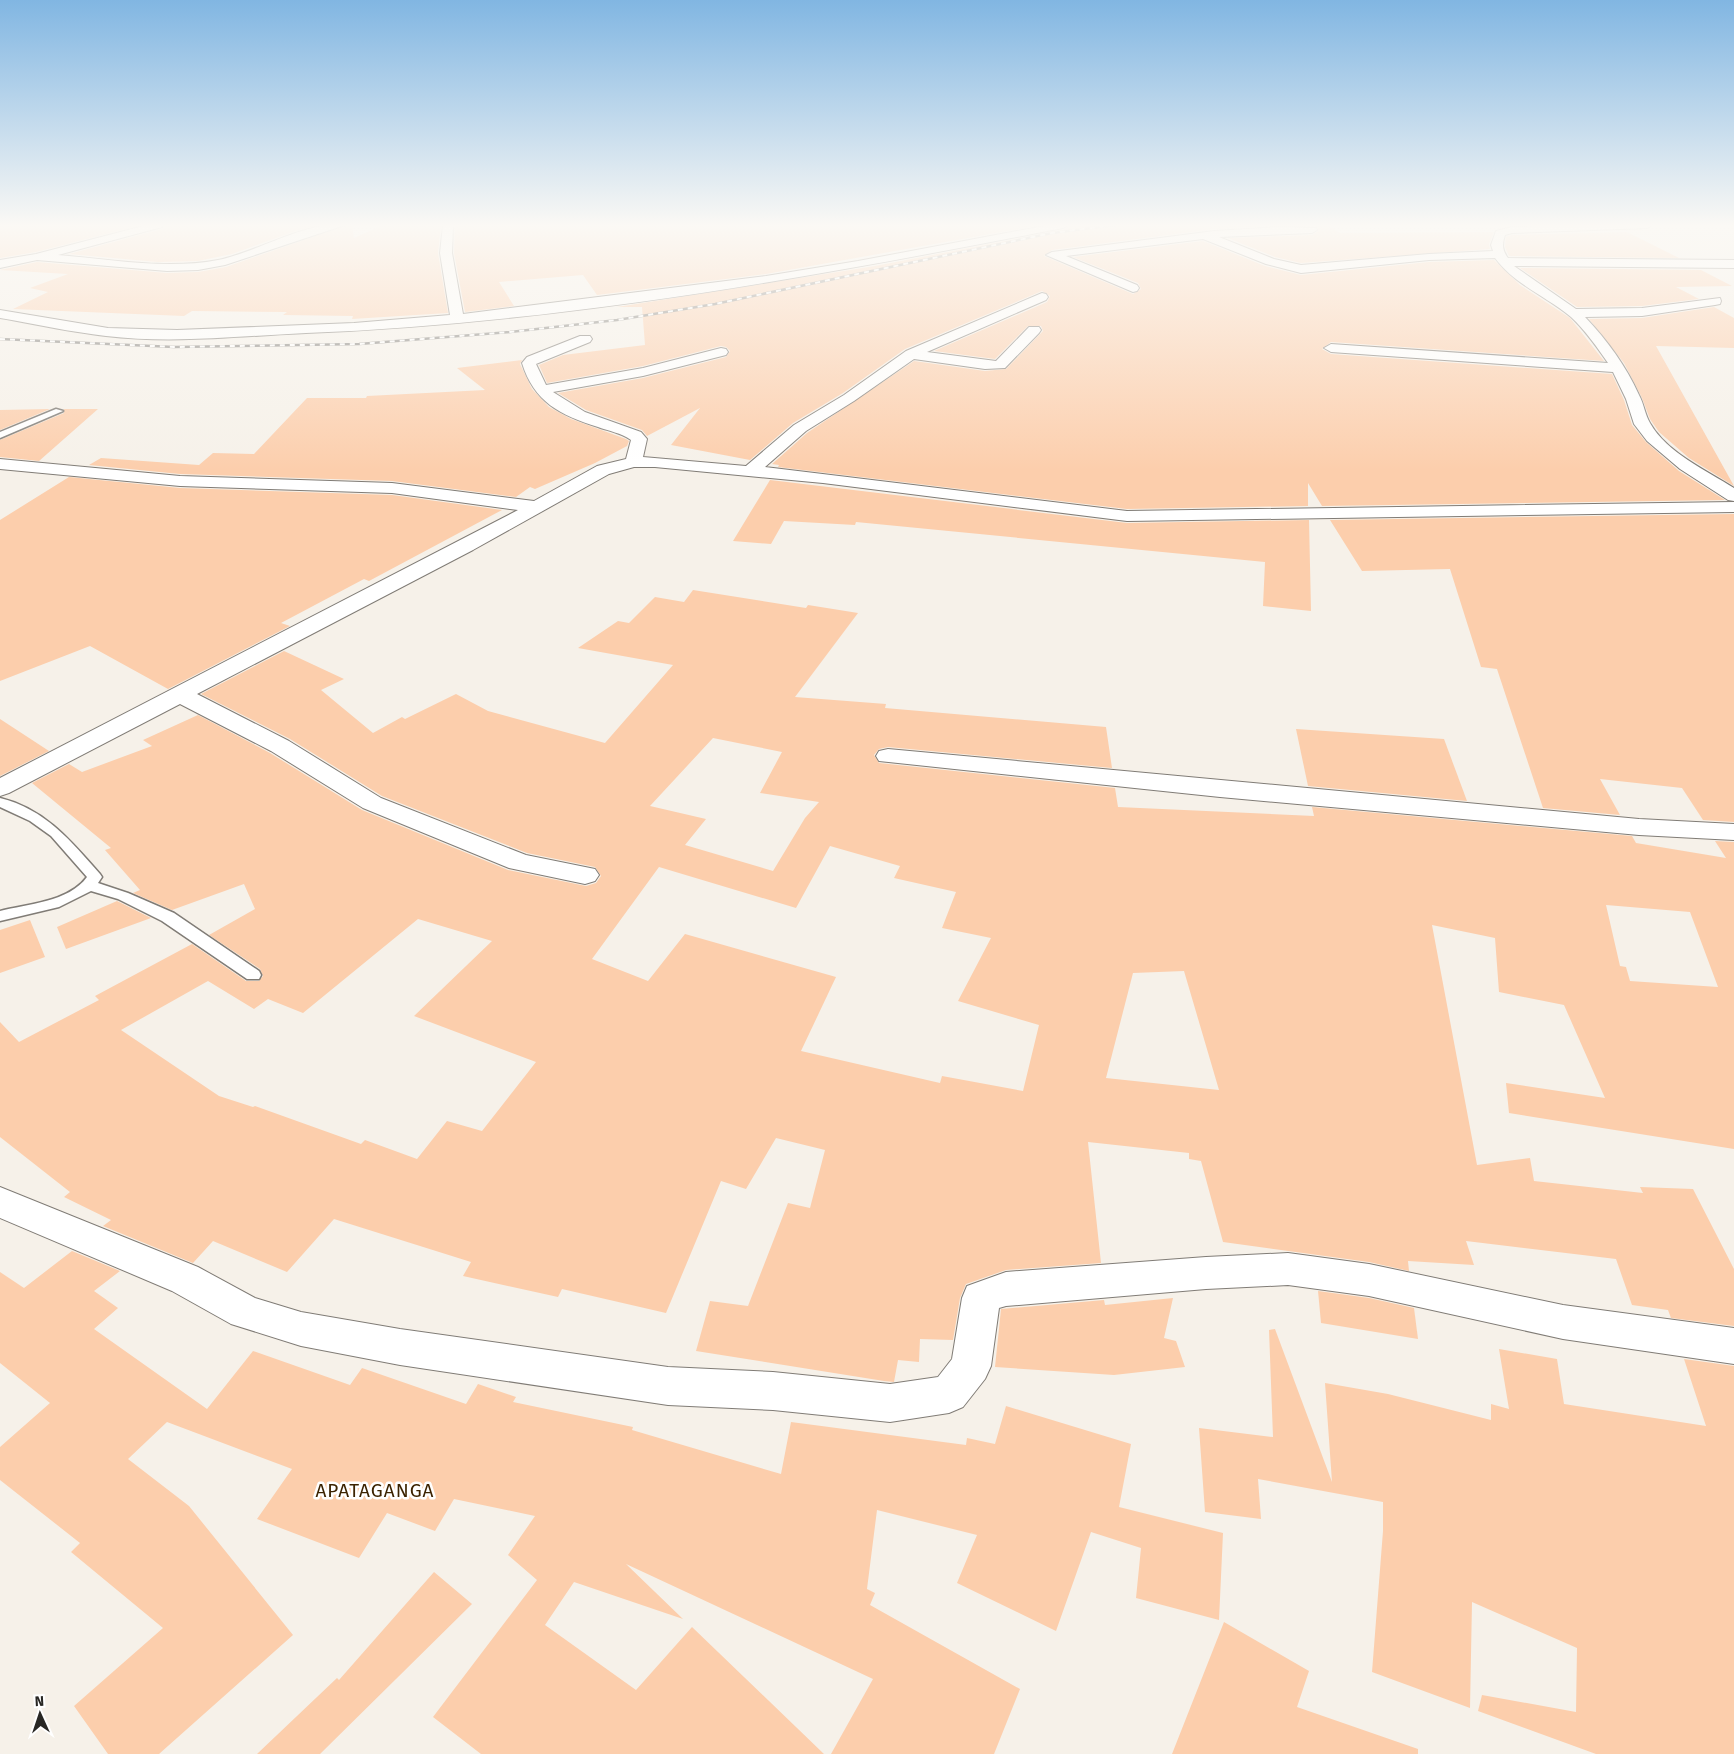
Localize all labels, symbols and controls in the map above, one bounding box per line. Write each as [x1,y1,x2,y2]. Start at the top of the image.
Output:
district label: APATAGANGA [315,1479,435,1502]
north arrow [15,1689,65,1739]
text: N [34,1693,44,1710]

